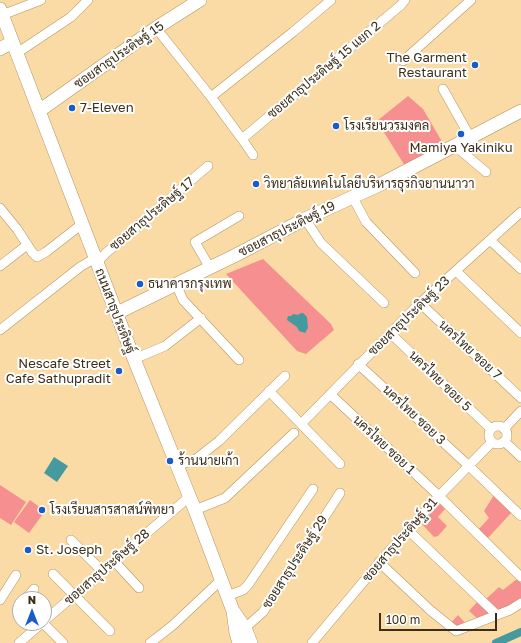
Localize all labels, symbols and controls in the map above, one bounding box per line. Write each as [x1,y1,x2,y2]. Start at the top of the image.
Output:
street label: ซอยสาธุประดิษฐ์ 15 [71,18,167,92]
street label: ซอยสาธุประดิษฐ์ 15 แยก 2 [264,18,384,122]
place label: The Garment Restaurant [386,50,467,81]
marker: The Garment Restaurant [470,60,480,70]
place label: 7-Eleven [80,100,134,116]
marker: 7-Eleven [67,103,77,113]
place label: โรงเรียนวรมงคล [344,118,429,134]
marker: โรงเรียนวรมงคล [331,121,341,131]
marker: Mamiya Yakiniku [456,129,466,139]
place label: Mamiya Yakiniku [409,140,513,156]
street label: ซอยสาธุประดิษฐ์ 17 [107,174,197,254]
place label: วิทยาลัยเทคโนโลยีบริหารธุรกิจยานนาวา [264,176,475,192]
marker: วิทยาลัยเทคโนโลยีบริหารธุรกิจยานนาวา [251,179,261,189]
street label: ซอยสาธุประดิษฐ์ 19 [236,198,338,260]
street label: ถนนสาธุประดิษฐ์ [92,266,138,356]
street label: ซอยสาธุประดิษฐ์ 23 [365,273,453,359]
place label: ธนาคารกรุงเทพ [148,276,232,292]
marker: ธนาคารกรุงเทพ [135,279,145,289]
street label: นครไทย ซอย 7 [435,317,505,383]
street label: นครไทย ซอย 5 [406,347,474,415]
place label: Nescafe Street Cafe Sathupradit [6,356,111,387]
marker: Nescafe Street Cafe Sathupradit [114,366,124,376]
street label: นครไทย ซอย 3 [379,382,449,448]
street label: นครไทย ซอย 1 [350,412,418,478]
place label: ร้านนายเก้า [178,453,239,469]
marker: ร้านนายเก้า [165,456,175,466]
street label: ซอยสาธุประดิษฐ์ 31 [359,495,441,585]
place label: โรงเรียนสารสาสน์พิทยา [50,502,175,518]
marker: โรงเรียนสารสาสน์พิทยา [37,505,47,515]
street label: ซอยสาธุประดิษฐ์ 29 [259,513,331,611]
street label: ซอยสาธุประดิษฐ์ 28 [61,526,153,608]
place label: St. Joseph [36,542,102,558]
marker: St. Joseph [23,545,33,555]
north arrow [12,591,52,631]
text: N [28,593,36,606]
scale bar [381,605,499,631]
text: 100 m [386,612,420,627]

